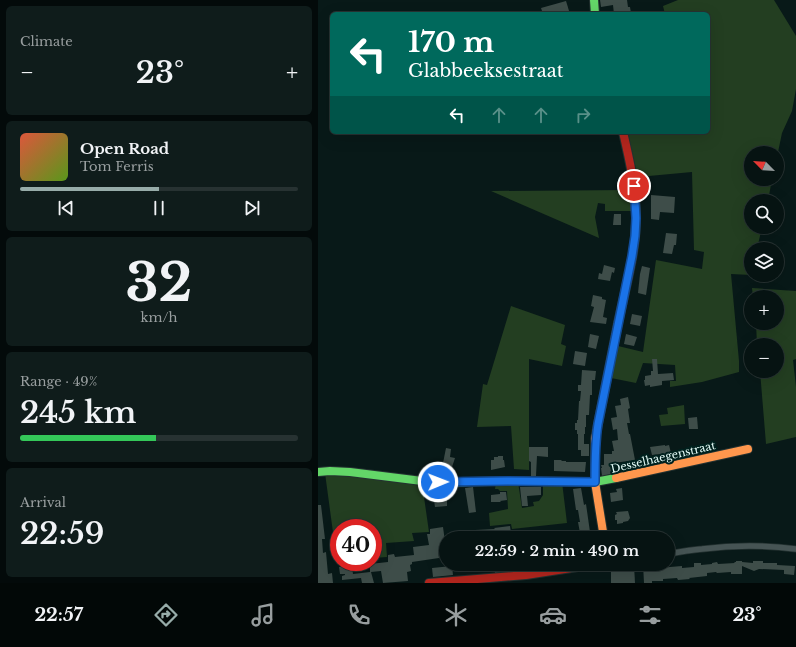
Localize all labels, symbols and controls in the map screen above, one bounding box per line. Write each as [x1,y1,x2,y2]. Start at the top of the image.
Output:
text: 170 m [408,25,494,60]
icon: left [342,28,394,80]
text: Climate [20,33,73,50]
text: 23° [136,54,184,91]
text: − [20,59,34,86]
text: + [286,59,298,86]
text: Glabbeeksestraat [408,60,564,82]
icon: left [446,104,468,126]
icon: ahead [488,104,510,126]
icon: ahead [530,104,552,126]
icon: right [572,104,594,126]
text: Open Road [80,139,169,158]
north arrow [744,146,784,186]
map controls [744,146,784,378]
text: Tom Ferris [80,158,154,175]
pin [617,169,651,203]
icon: arrive [623,175,645,197]
button: search [744,194,784,234]
icon: previous [55,197,77,219]
icon: pause [148,197,170,219]
icon: next [241,197,263,219]
button: layers [744,242,784,282]
text: 32 [126,251,192,315]
button: + [744,290,784,330]
text: km/h [141,309,177,326]
button: − [744,338,784,378]
text: Range · 49% [20,373,97,390]
text: 245 km [20,394,137,431]
street label: Desselhaegenstraat [609,438,718,476]
position arrow [417,461,459,503]
text: Arrival [20,494,66,511]
text: 22:59 [20,515,104,552]
speed limit sign: 40 [330,519,382,571]
text: 22:59 · 2 min · 490 m [475,541,639,560]
icon: directions [152,601,180,629]
icon: music [249,601,277,629]
icon: phone [345,601,373,629]
icon: climate [442,601,470,629]
icon: car [539,601,567,629]
icon: filters [636,601,664,629]
text: 22:57 [34,604,83,626]
text: 23° [732,604,762,626]

